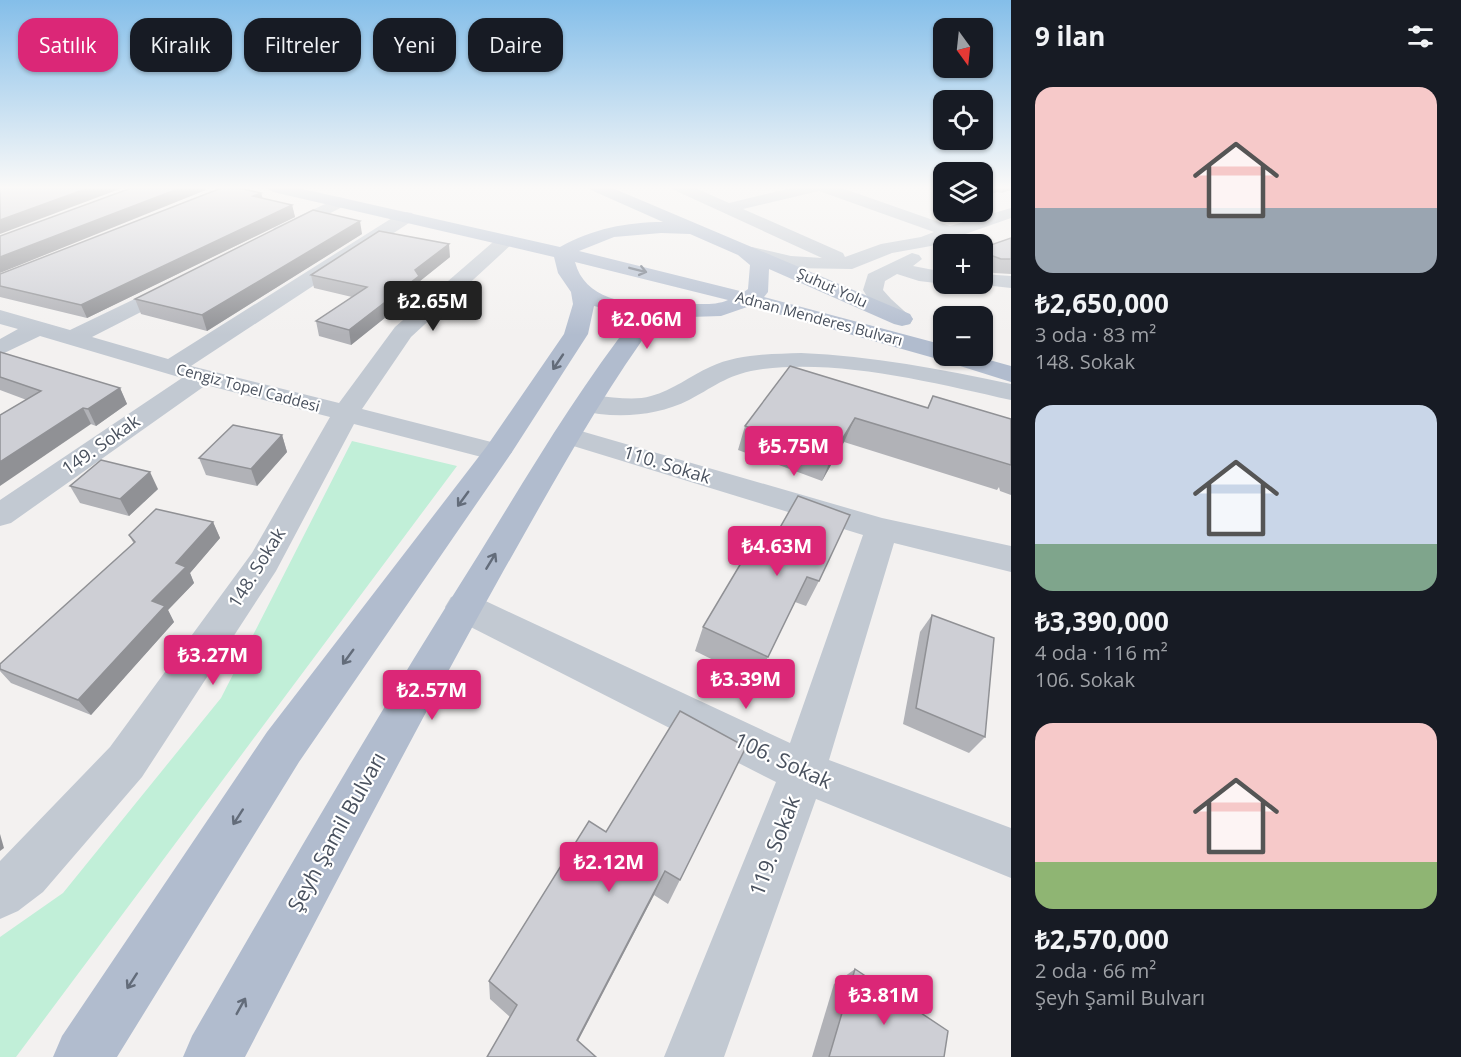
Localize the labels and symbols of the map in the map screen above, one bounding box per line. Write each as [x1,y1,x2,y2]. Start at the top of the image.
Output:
north arrow [933,18,993,78]
street label: Şuhut Yolu [794,263,871,312]
one-way arrow [628,264,647,276]
pin: ₺2.65M [384,281,482,332]
street label: Adnan Menderes Bulvarı [734,286,905,350]
pin: ₺2.06M [598,299,696,350]
one-way arrow [551,353,564,370]
street label: Cengiz Topel Caddesi [174,358,322,416]
street label: 149. Sokak [57,408,145,480]
pin: ₺5.75M [745,426,843,477]
street label: 110. Sokak [621,439,714,489]
one-way arrow [457,490,469,506]
street label: 148. Sokak [222,523,290,612]
pin: ₺4.63M [728,526,826,577]
one-way arrow [486,553,498,570]
pin: ₺3.27M [164,635,262,686]
one-way arrow [342,648,354,664]
pin: ₺3.39M [697,659,795,710]
pin: ₺2.57M [383,670,481,721]
street label: 106. Sokak [730,725,837,795]
street label: Şeyh Şamil Bulvarı [281,747,392,916]
street label: 119. Sokak [742,792,806,900]
one-way arrow [231,808,243,825]
pin: ₺2.12M [560,842,658,893]
one-way arrow [126,972,138,989]
pin: ₺3.81M [835,975,933,1026]
one-way arrow [235,998,247,1015]

